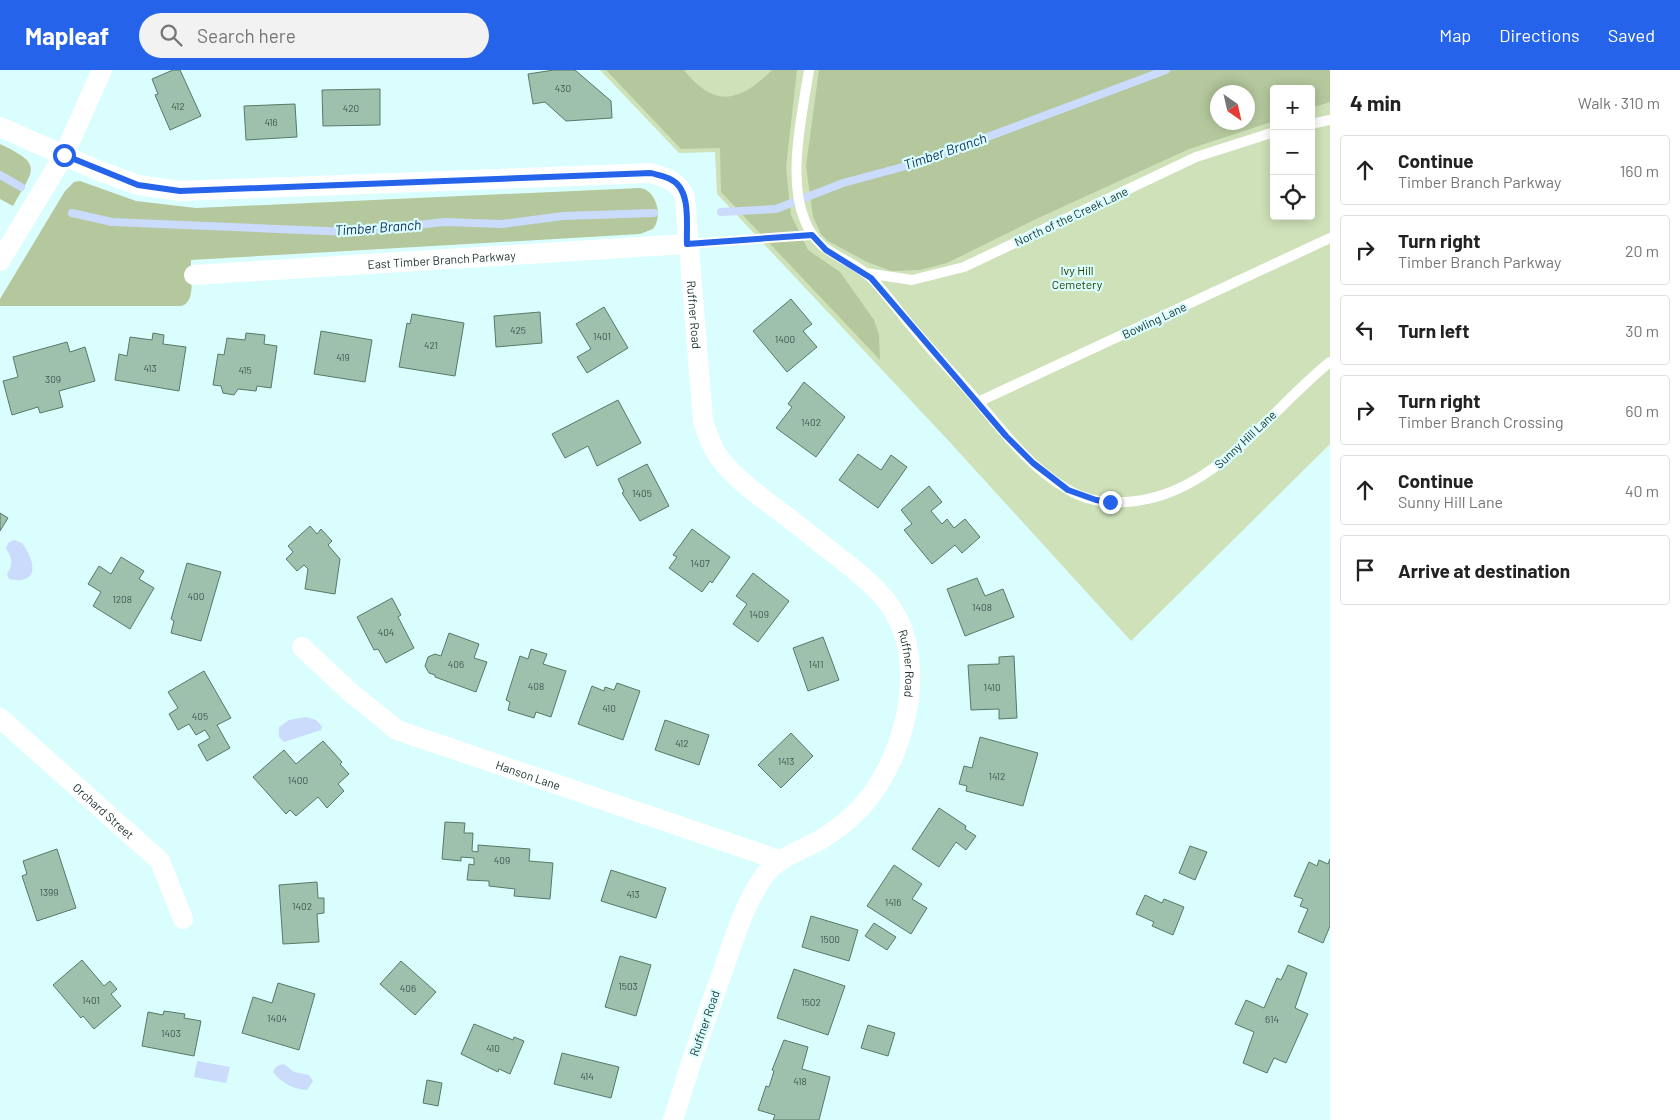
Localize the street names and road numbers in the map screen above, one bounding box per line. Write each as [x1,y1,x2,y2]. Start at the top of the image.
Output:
street label: North of the Creek Lane [1012,184,1130,248]
street label: East Timber Branch Parkway [367,248,517,271]
street label: Ruffner Road [685,280,704,349]
street label: Bowling Lane [1120,299,1188,341]
street label: Sunny Hill Lane [1211,407,1279,471]
street label: Ruffner Road [896,628,917,698]
street label: Hanson Lane [494,757,563,792]
street label: Orchard Street [70,780,137,841]
street label: Ruffner Road [686,988,722,1058]

